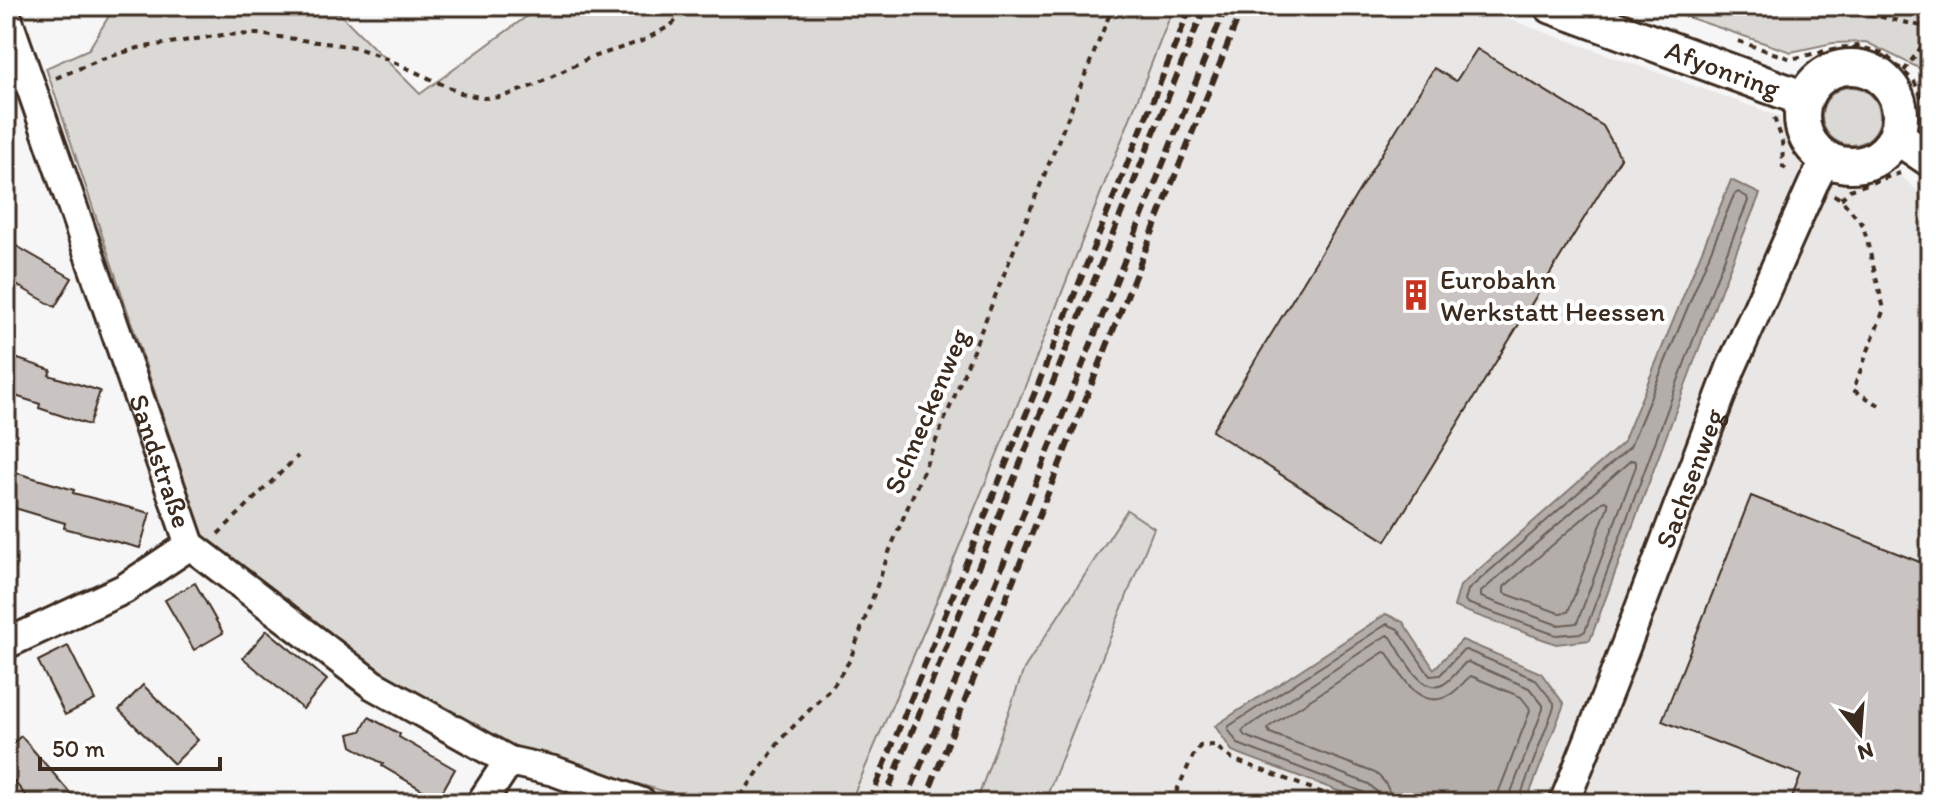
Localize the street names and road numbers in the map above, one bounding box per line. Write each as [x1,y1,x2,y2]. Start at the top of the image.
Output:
street label: Afyonring [1661,32,1785,106]
street label: Schneckenweg [876,323,976,499]
street label: Sandstraße [122,390,200,532]
street label: Sachsenweg [1647,403,1731,553]

